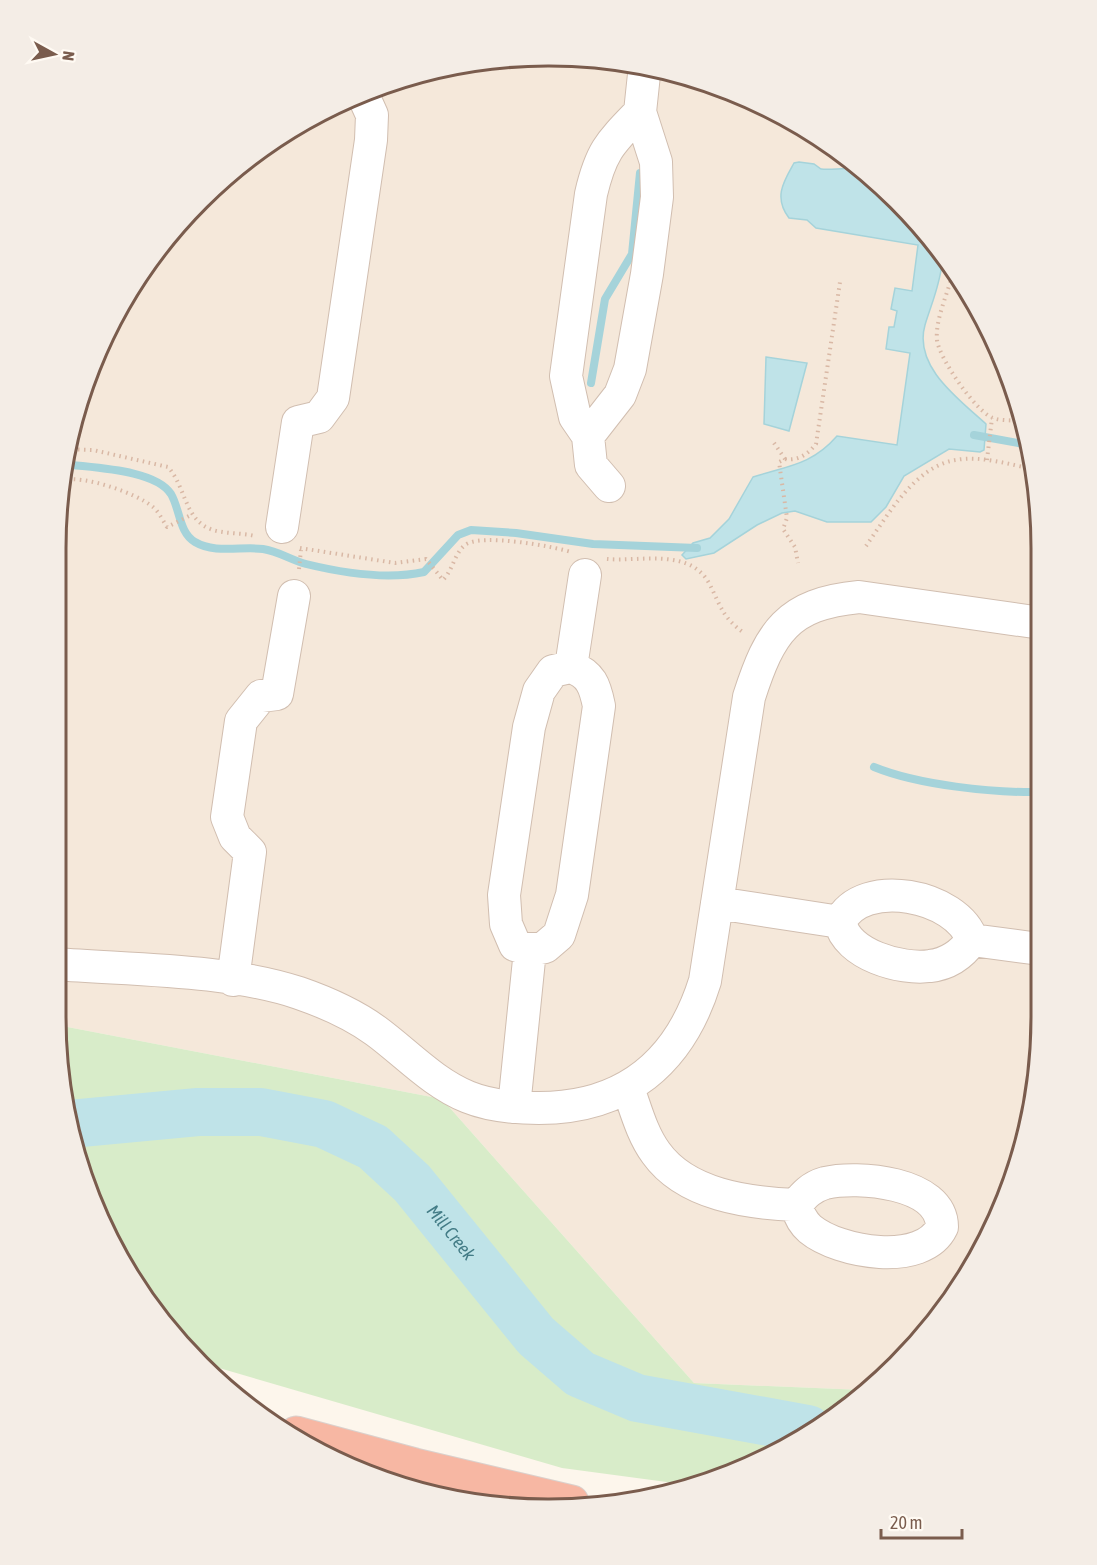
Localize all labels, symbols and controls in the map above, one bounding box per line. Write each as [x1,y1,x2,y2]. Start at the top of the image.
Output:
north arrow [24,24,84,84]
text: N [59,50,78,62]
water label: Mill Creek [423,1200,481,1265]
scale bar [881,1502,962,1540]
text: 20 m [890,1512,922,1533]

